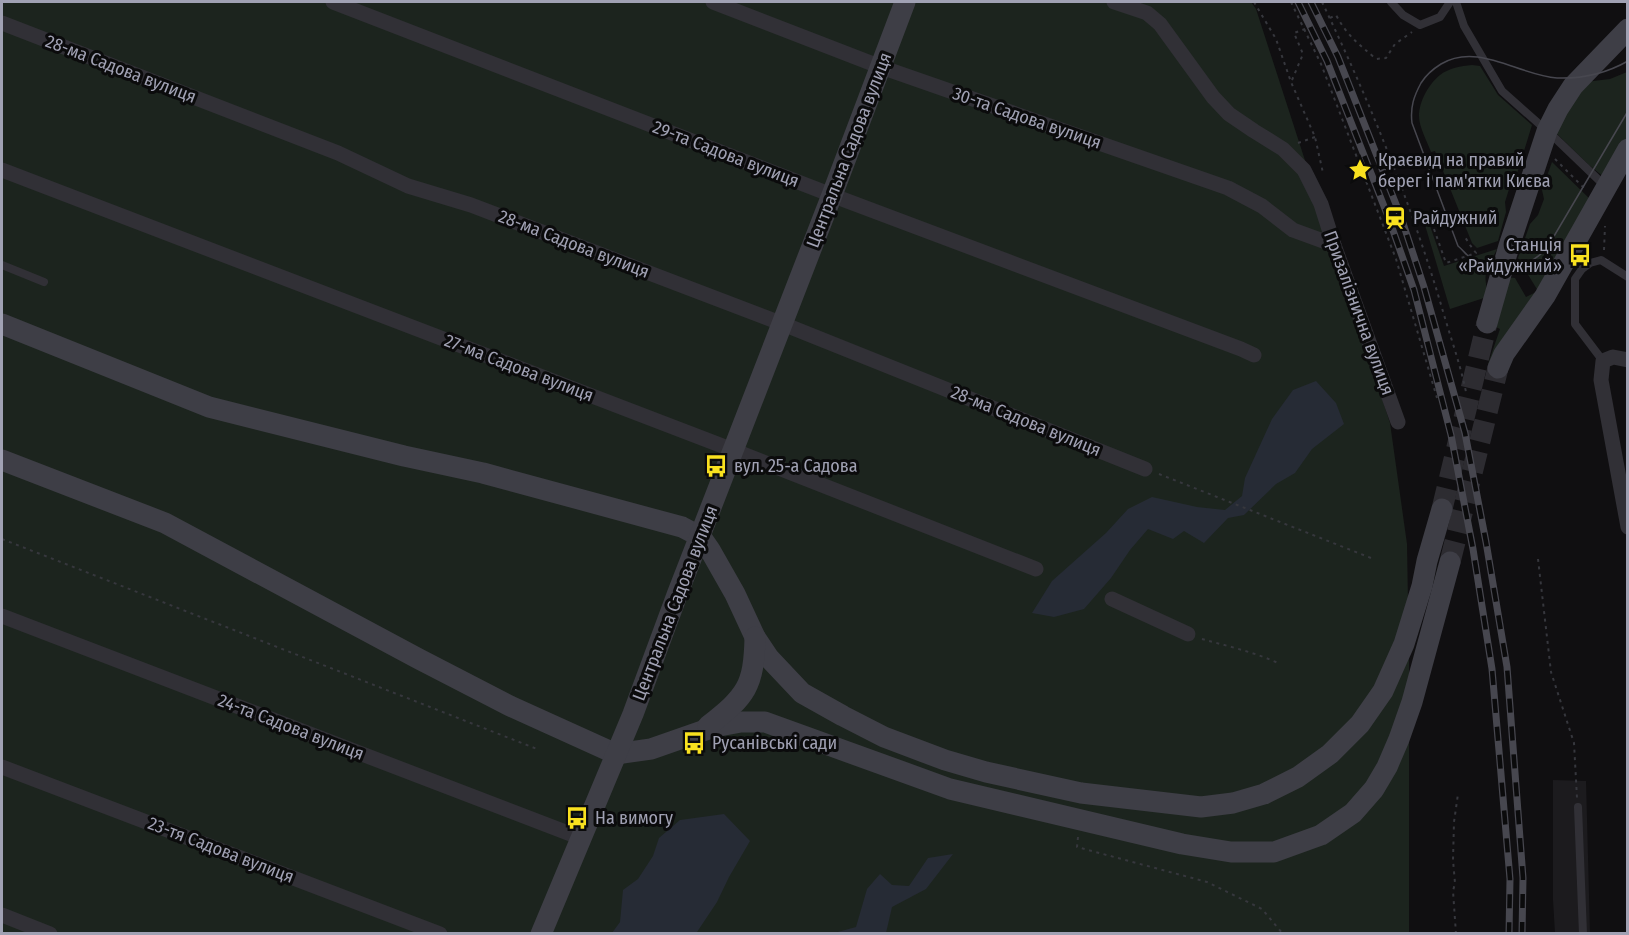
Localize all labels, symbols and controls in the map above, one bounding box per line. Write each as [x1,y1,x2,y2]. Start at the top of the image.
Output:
street label: 28-ма Садова вулиця [42,30,200,108]
street label: Центральна Садова вулиця [802,49,896,251]
street label: 30-та Садова вулиця [950,82,1104,154]
street label: 29-та Садова вулиця [650,116,802,192]
place label: Краєвид на правий берег і пам'ятки Києва [1378,149,1551,192]
place icon: Краєвид на правий берег і пам'ятки Києва [1347,157,1373,183]
street label: 28-ма Садова вулиця [495,205,653,283]
station icon: Райдужний [1382,205,1408,231]
place label: Райдужний [1413,207,1498,229]
street label: Призалізнична вулиця [1319,228,1399,398]
place label: Станція «Райдужний» [1458,234,1562,277]
bus stop icon: Станція «Райдужний» [1567,242,1593,268]
street label: 27-ма Садова вулиця [441,329,597,407]
street label: 28-ма Садова вулиця [948,381,1104,461]
bus stop icon: вул. 25-а Садова [703,453,729,479]
place label: вул. 25-а Садова [734,455,858,477]
street label: Центральна Садова вулиця [628,502,722,704]
street label: 24-та Садова вулиця [215,689,367,765]
bus stop icon: Русанівські сади [681,730,707,756]
place label: Русанівські сади [712,732,837,754]
bus stop icon: На вимогу [564,805,590,831]
place label: На вимогу [595,807,673,829]
street label: 23-тя Садова вулиця [145,812,297,888]

